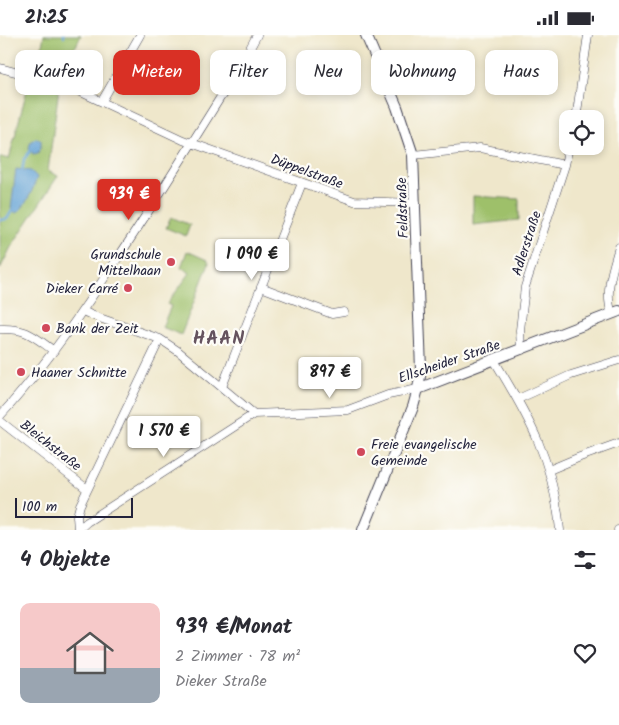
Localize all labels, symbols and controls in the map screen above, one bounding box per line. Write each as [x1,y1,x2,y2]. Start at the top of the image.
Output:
text: 21:25 [25,3,67,33]
chip: Kaufen [15,50,103,95]
chip: Mieten [113,50,200,95]
chip: Filter [210,50,286,95]
chip: Neu [296,50,361,95]
chip: Wohnung [371,50,475,95]
chip: Haus [485,50,558,95]
map controls [559,110,604,155]
button: locate [559,110,604,155]
street label: Düppelstraße [267,149,347,195]
street label: Feldstraße [391,176,415,239]
pin: 939 € [94,179,164,221]
text: 939 € [108,182,150,207]
street label: Adlerstraße [506,207,548,279]
pin: 1 090 € [206,239,298,281]
text: 1 090 € [226,242,278,267]
place label: Grundschule Mittelhaan [90,244,162,282]
marker: Grundschule Mittelhaan [165,256,177,268]
place label: Dieker Carré [46,278,119,300]
marker: Dieker Carré [122,282,134,294]
place label: Bank der Zeit [56,318,139,340]
marker: Bank der Zeit [40,322,52,334]
district label: HAAN [193,324,245,354]
street label: Ellscheider Straße [395,334,504,390]
pin: 897 € [295,357,365,399]
text: 897 € [309,360,351,385]
place label: Haaner Schnitte [31,362,127,384]
marker: Haaner Schnitte [15,366,27,378]
street label: Bleichstraße [15,415,86,477]
pin: 1 570 € [118,415,210,458]
text: 1 570 € [138,419,190,444]
place label: Freie evangelische Gemeinde [371,434,477,472]
marker: Freie evangelische Gemeinde [355,446,367,458]
scale bar [15,495,132,518]
text: 100 m [22,496,57,518]
text: 4 Objekte [20,544,110,577]
icon: filters [571,546,599,574]
text: 939 €/Monat [175,611,292,644]
icon: home [60,623,120,683]
icon: heart [571,639,599,667]
text: 2 Zimmer · 78 m² [175,644,300,669]
text: Dieker Straße [175,669,267,694]

